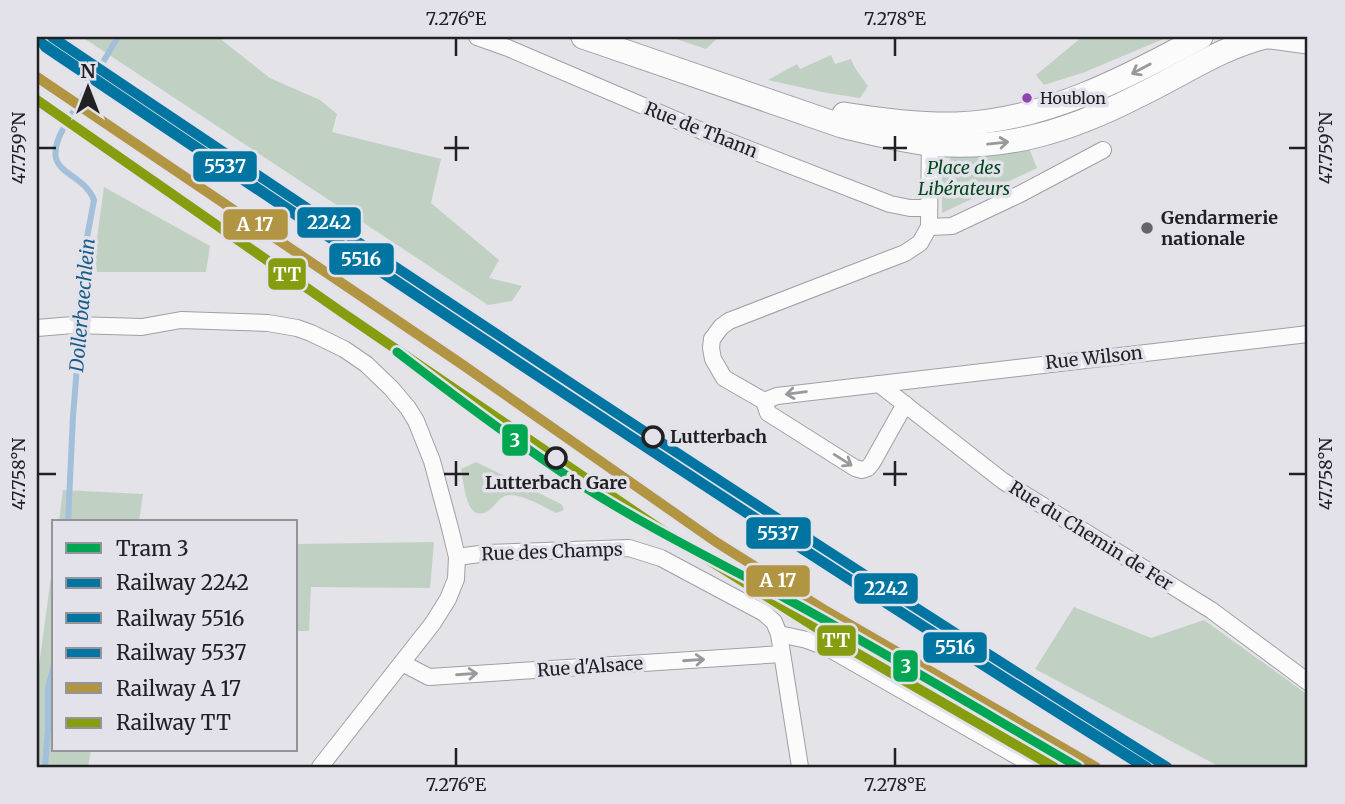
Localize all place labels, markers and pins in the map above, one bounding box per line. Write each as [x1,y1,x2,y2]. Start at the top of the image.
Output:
place label: Houblon [1040,88,1106,108]
marker: Houblon [1020,91,1034,105]
place label: Gendarmerie nationale [1161,206,1278,250]
marker: Gendarmerie nationale [1139,220,1155,236]
place label: Lutterbach [670,425,767,448]
marker: Lutterbach [642,426,664,448]
marker: Lutterbach Gare [545,447,567,469]
place label: Lutterbach Gare [485,471,627,494]

